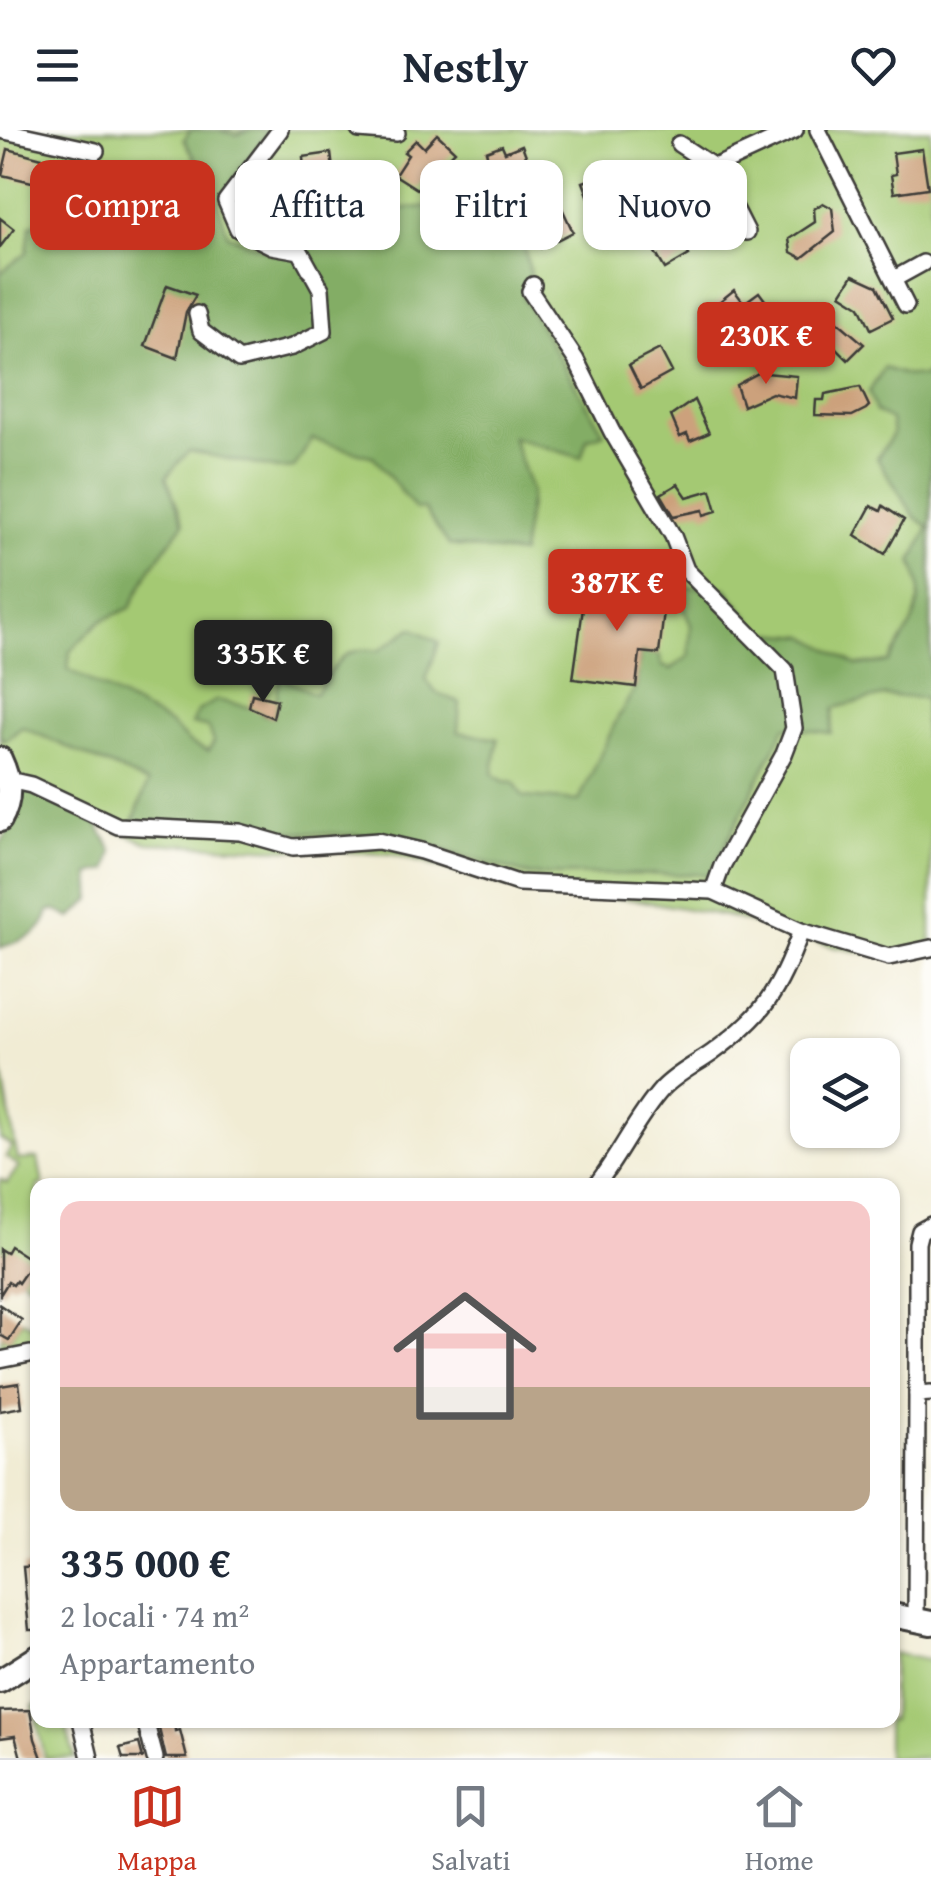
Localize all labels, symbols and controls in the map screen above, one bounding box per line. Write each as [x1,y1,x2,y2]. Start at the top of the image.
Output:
text: Nestly [403,33,528,98]
icon: menu [30,38,85,93]
icon: heart [846,38,901,93]
chip: Compra [30,160,215,250]
chip: Affitta [235,160,400,250]
chip: Filtri [420,160,563,250]
chip: Nuovo [583,160,747,250]
pin: 230K € [685,302,847,387]
text: 230K € [719,311,813,358]
pin: 387K € [536,549,698,634]
text: 387K € [570,558,664,605]
pin: 335K € [182,620,344,705]
text: 335K € [216,629,310,676]
map controls [790,1038,900,1148]
button: layers [790,1038,900,1148]
icon: home [375,1266,555,1446]
text: 335 000 € [60,1531,231,1592]
text: 2 locali · 74 m² [60,1592,249,1639]
text: Appartamento [60,1639,255,1686]
tab: Mappa [117,1779,197,1880]
tab: Salvati [431,1779,510,1880]
tab: Home [745,1779,814,1880]

